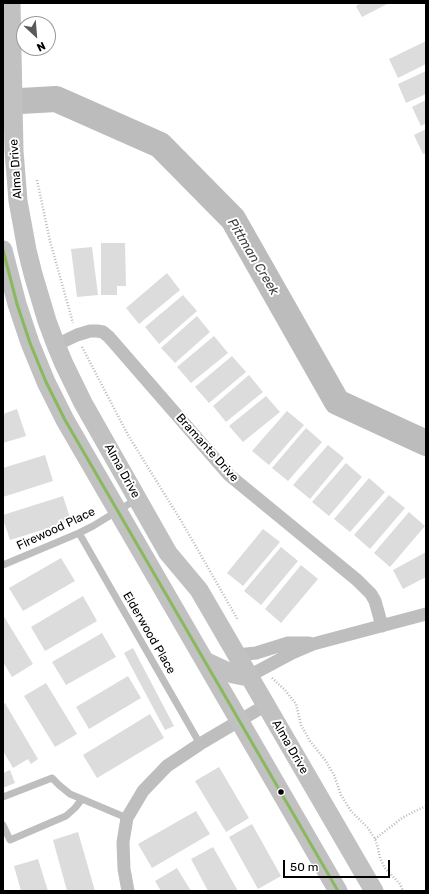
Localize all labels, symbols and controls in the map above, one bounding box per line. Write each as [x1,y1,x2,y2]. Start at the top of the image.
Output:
north arrow [16,16,56,56]
text: N [35,39,47,54]
street label: Alma Drive [7,139,25,199]
water label: Pittman Creek [224,216,282,298]
street label: Bramante Drive [173,411,241,485]
street label: Alma Drive [101,441,143,501]
street label: Firewood Place [15,505,97,553]
street label: Elderwood Place [120,589,178,677]
street label: Alma Drive [269,717,311,777]
unlabelled marker [276,787,286,797]
scale bar [285,852,392,878]
text: 50 m [290,860,318,874]

